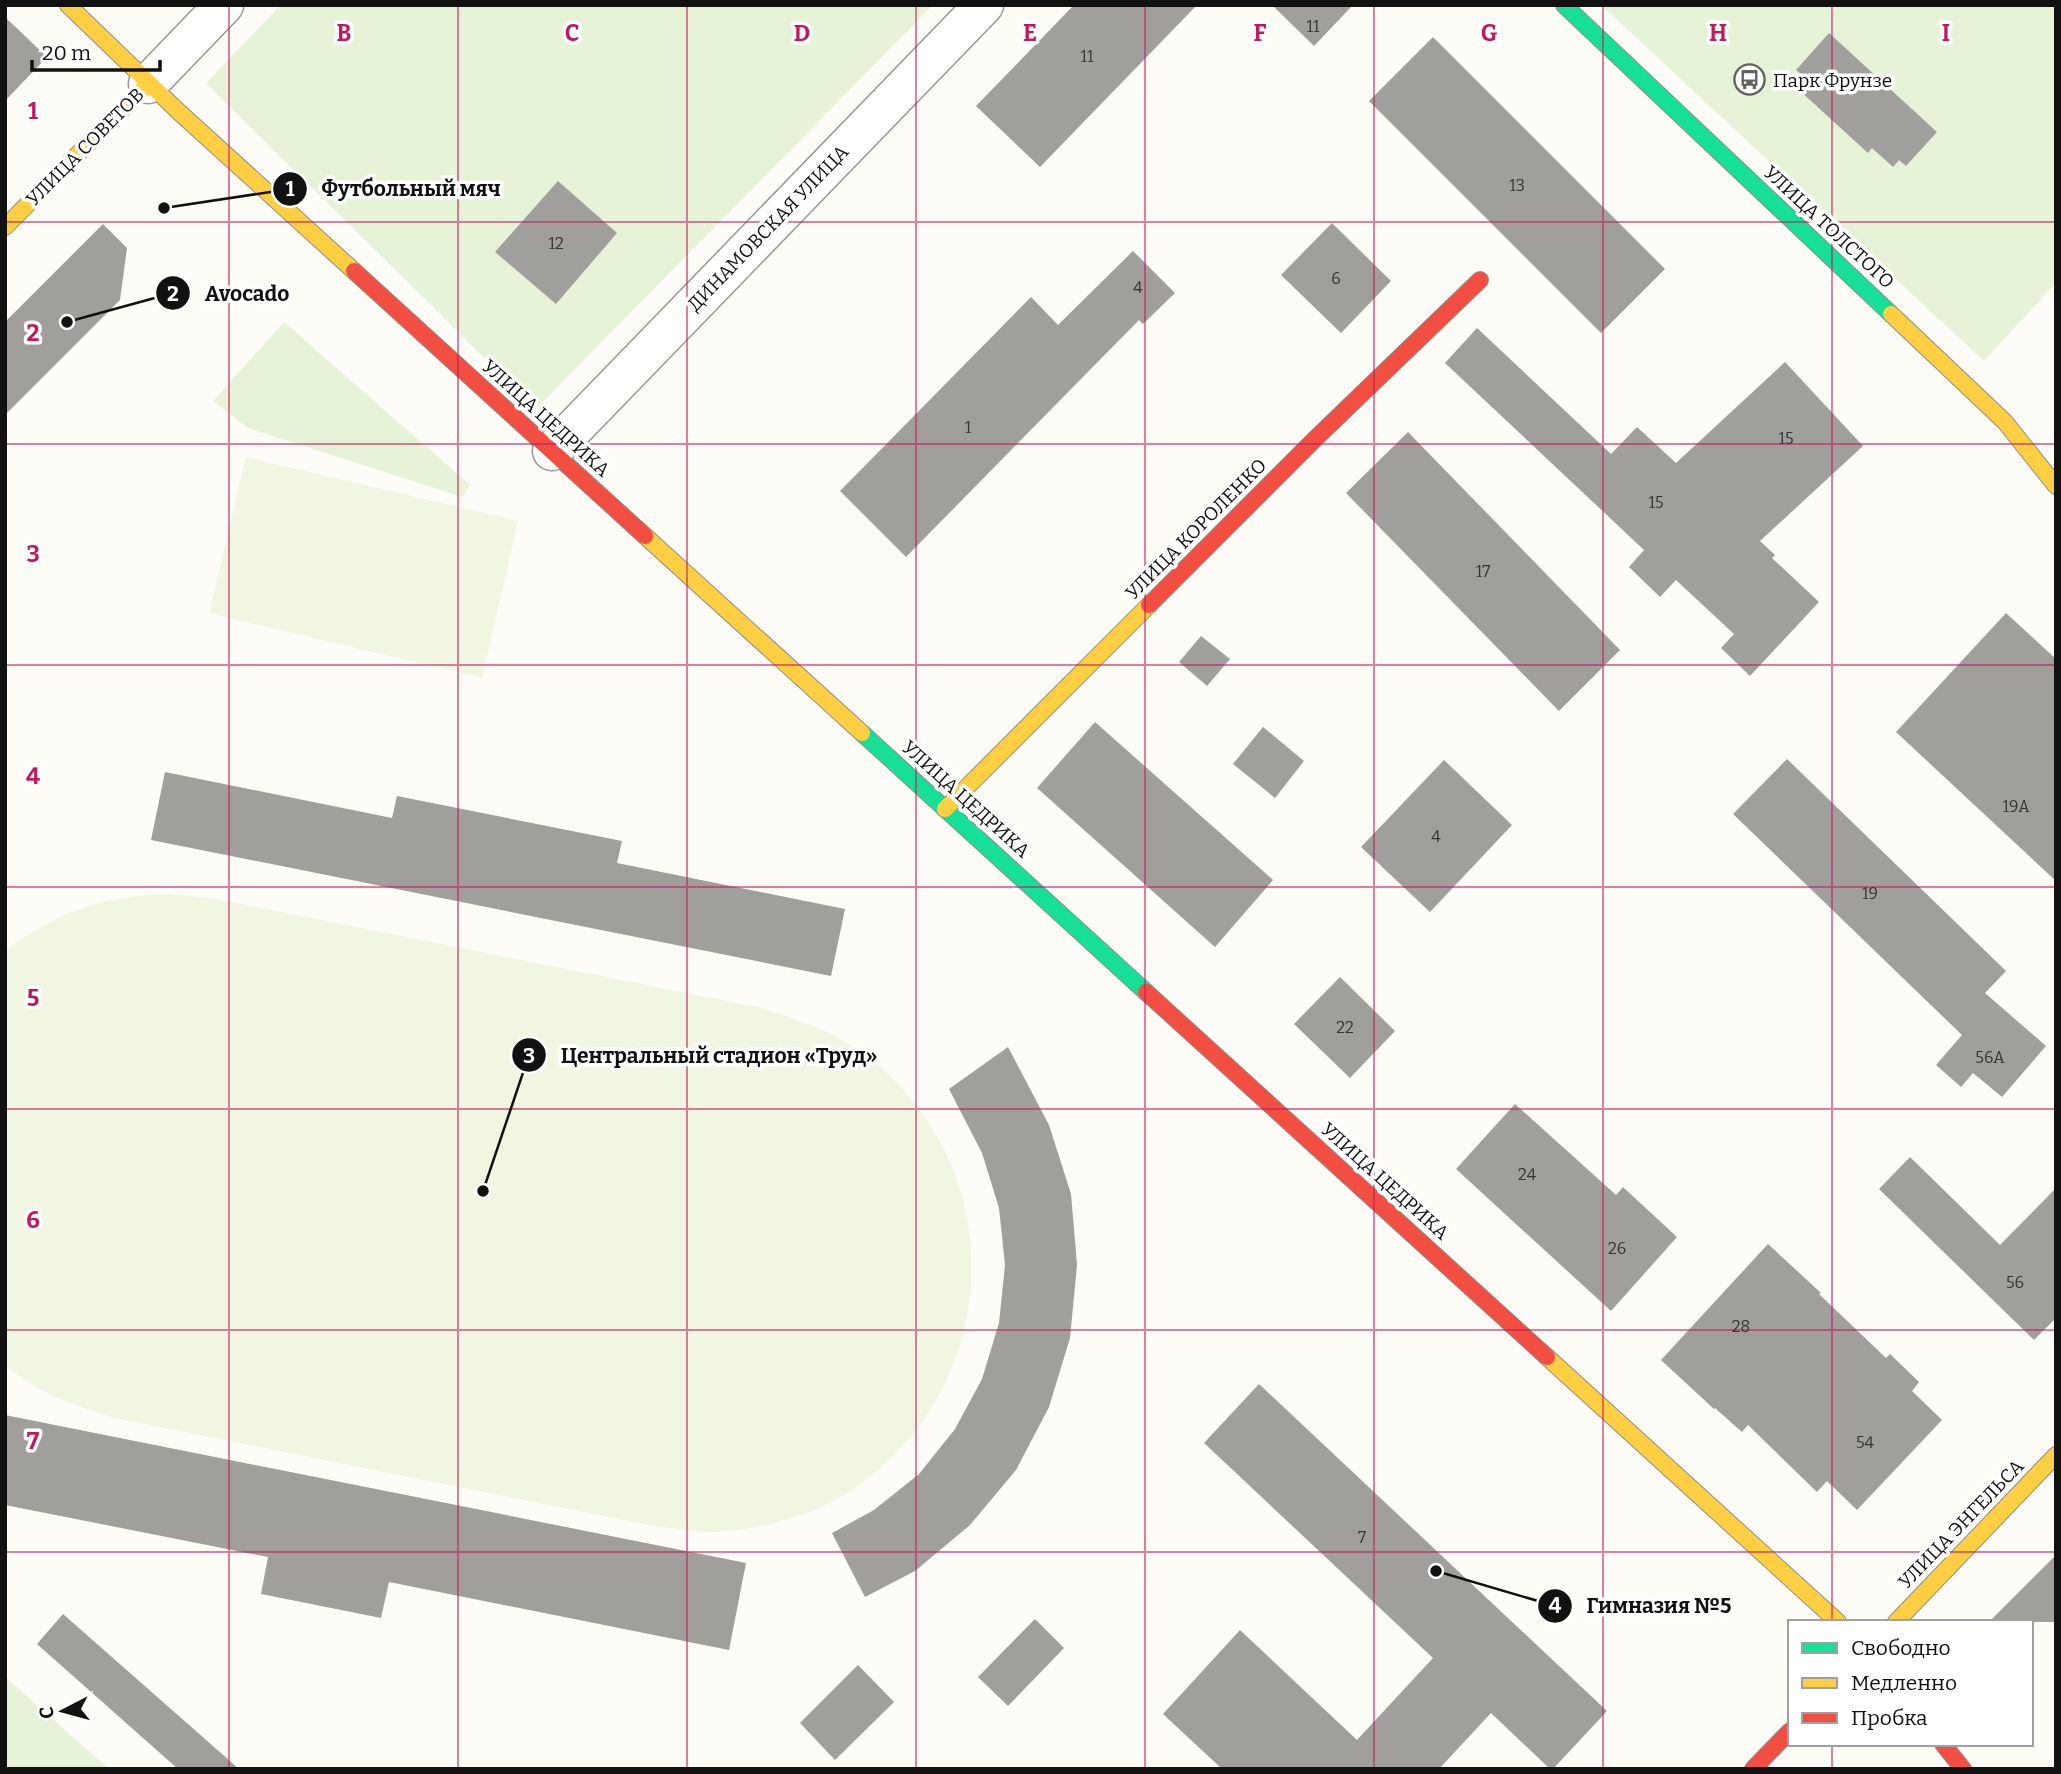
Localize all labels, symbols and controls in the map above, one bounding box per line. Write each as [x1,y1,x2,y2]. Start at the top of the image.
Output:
house number: 11 [1307,17,1320,36]
text: B [337,19,351,47]
text: C [565,19,579,47]
text: D [794,19,810,47]
text: E [1023,19,1037,47]
text: F [1254,19,1267,47]
text: G [1481,19,1498,47]
text: H [1709,19,1727,47]
text: I [1942,19,1950,47]
scale bar [32,28,159,72]
text: 20 m [42,40,91,66]
house number: 11 [1081,47,1094,66]
bus stop icon: Парк Фрунзе [1733,63,1767,97]
place label: Парк Фрунзе [1773,69,1892,92]
street label: УЛИЦА СОВЕТОВ [21,83,149,211]
text: 1 [28,97,38,125]
street label: ДИНАМОВСКАЯ УЛИЦА [683,140,854,316]
street label: УЛИЦА ТОЛСТОГО [1759,161,1899,293]
callout: Футбольный мяч [272,168,515,210]
text: 1 [285,176,295,202]
text: Футбольный мяч [321,176,501,202]
house number: 13 [1509,176,1525,195]
house number: 12 [548,234,564,253]
house number: 6 [1331,269,1341,288]
callout: Avocado [156,272,303,314]
house number: 4 [1133,278,1143,297]
text: 2 [167,281,179,307]
text: Avocado [205,281,289,307]
text: 2 [27,319,40,347]
street label: УЛИЦА ЦЕДРИКА [477,355,615,482]
house number: 1 [965,418,972,437]
house number: 15 [1778,429,1794,448]
street label: УЛИЦА КОРОЛЕНКО [1121,454,1271,604]
house number: 15 [1648,493,1664,512]
text: 3 [26,540,40,568]
house number: 17 [1476,562,1490,581]
street label: УЛИЦА ЦЕДРИКА [897,736,1035,863]
text: 4 [26,762,40,790]
house number: 19А [2002,797,2030,816]
house number: 4 [1431,827,1441,846]
house number: 19 [1862,884,1878,903]
text: 5 [27,984,39,1012]
house number: 22 [1336,1018,1354,1037]
callout: Центральный стадион «Труд» [512,1034,891,1076]
text: 3 [523,1043,535,1069]
text: Центральный стадион «Труд» [561,1043,877,1069]
house number: 56А [1975,1048,2005,1067]
street label: УЛИЦА ЦЕДРИКА [1316,1118,1454,1245]
house number: 24 [1518,1165,1537,1184]
text: 6 [26,1206,40,1234]
house number: 26 [1608,1239,1626,1258]
house number: 56 [2006,1273,2024,1292]
house number: 28 [1732,1317,1750,1336]
text: 7 [27,1427,40,1455]
house number: 54 [1856,1433,1875,1452]
street label: УЛИЦА ЭНГЕЛЬСА [1894,1454,2029,1593]
house number: 7 [1358,1528,1366,1547]
callout: Гимназия №5 [1537,1585,1745,1627]
text: 4 [1549,1593,1562,1619]
text: Гимназия №5 [1586,1593,1732,1619]
legend [1788,1620,2033,1746]
text: Свободно [1851,1635,1951,1661]
text: Медленно [1851,1670,1957,1696]
north arrow [28,1676,98,1746]
text: Пробка [1851,1705,1928,1731]
text: С [35,1706,59,1720]

